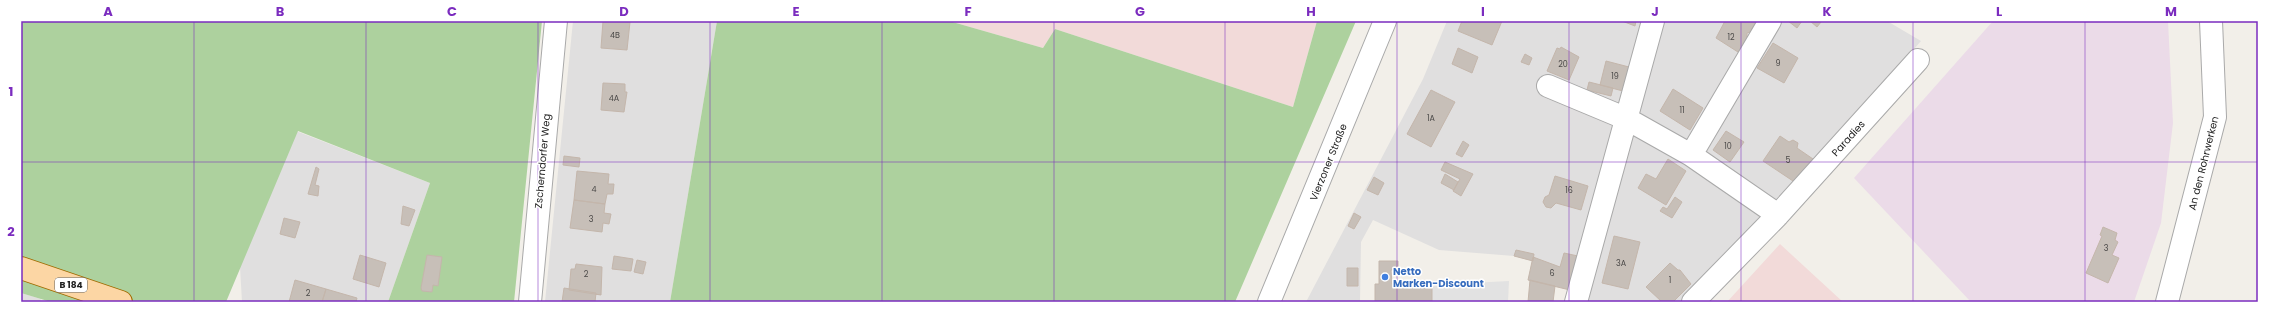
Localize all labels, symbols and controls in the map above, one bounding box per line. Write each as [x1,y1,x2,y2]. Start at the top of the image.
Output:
text: A [103,2,113,21]
text: B [276,2,285,21]
text: C [447,2,457,21]
text: D [619,2,629,21]
text: E [792,2,800,21]
text: F [964,2,972,21]
text: G [1135,2,1145,21]
text: H [1306,2,1316,21]
text: I [1481,2,1485,21]
text: J [1651,2,1659,21]
text: K [1822,2,1832,21]
text: L [1996,2,2002,21]
text: M [2165,2,2177,21]
house number: 4B [610,30,620,41]
house number: 12 [1727,32,1735,43]
house number: 9 [1775,58,1781,69]
house number: 20 [1558,59,1568,70]
house number: 19 [1611,71,1619,82]
text: 1 [9,82,13,101]
house number: 4A [609,93,620,104]
house number: 11 [1679,105,1685,116]
street label: Zscherndorfer Weg [531,113,554,209]
house number: 1A [1427,113,1436,124]
street label: An den Rohrwerken [2185,115,2222,212]
street label: Paradies [1828,117,1869,160]
street label: Vierzoner Straße [1306,121,1351,203]
house number: 10 [1724,141,1732,152]
house number: 5 [1785,155,1791,166]
house number: 4 [591,184,597,195]
house number: 16 [1565,185,1573,196]
house number: 3 [589,214,594,225]
text: 2 [7,222,15,241]
house number: 3 [2104,243,2109,254]
house number: 3A [1616,258,1627,269]
place label: Netto Marken-Discount [1393,264,1484,291]
house number: 6 [1549,268,1555,279]
house number: 2 [584,269,589,280]
marker: Netto Marken-Discount [1380,272,1390,282]
house number: 1 [1669,275,1671,286]
road number: B 184 [55,278,87,292]
house number: 2 [306,288,311,299]

